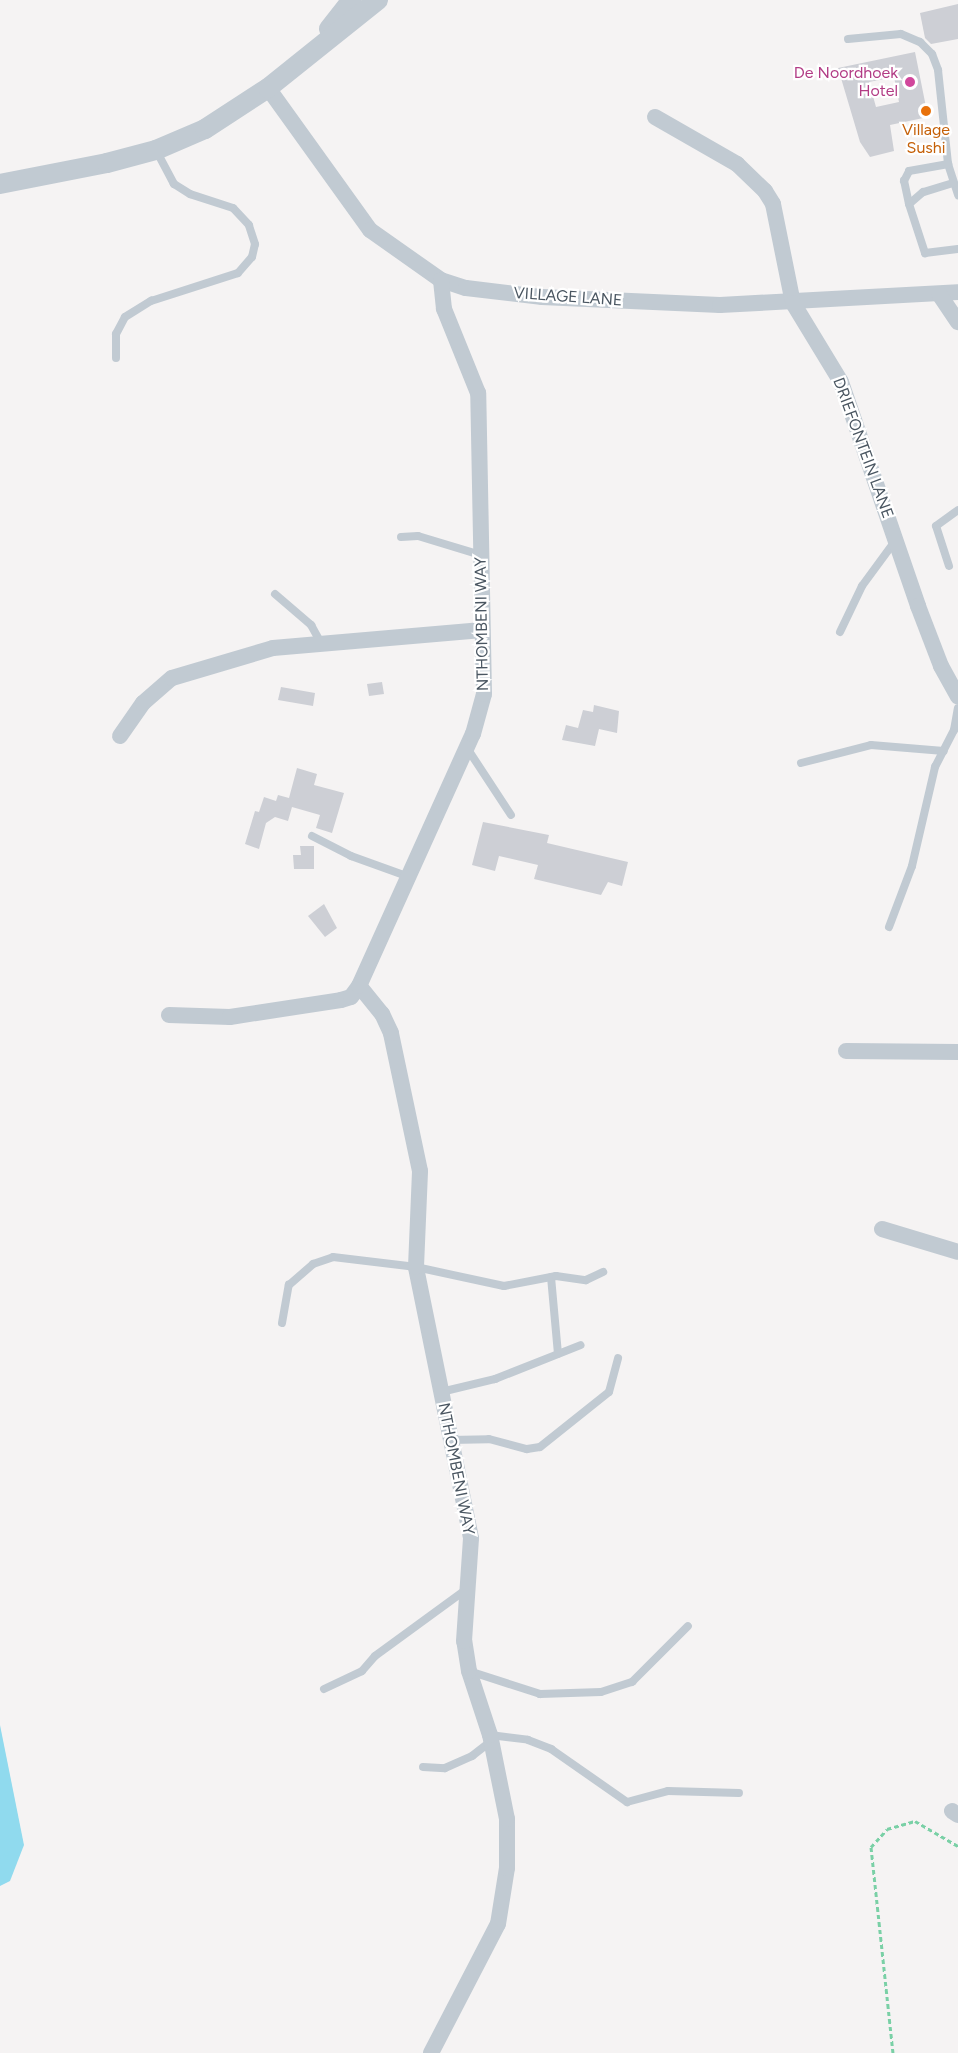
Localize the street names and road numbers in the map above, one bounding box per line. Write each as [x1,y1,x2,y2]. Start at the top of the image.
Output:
street label: VILLAGE LANE [513,284,623,310]
street label: DRIEFONTEIN LANE [829,375,897,521]
street label: NTHOMBENI WAY [471,557,493,691]
street label: NTHOMBENI WAY [434,1401,478,1537]

